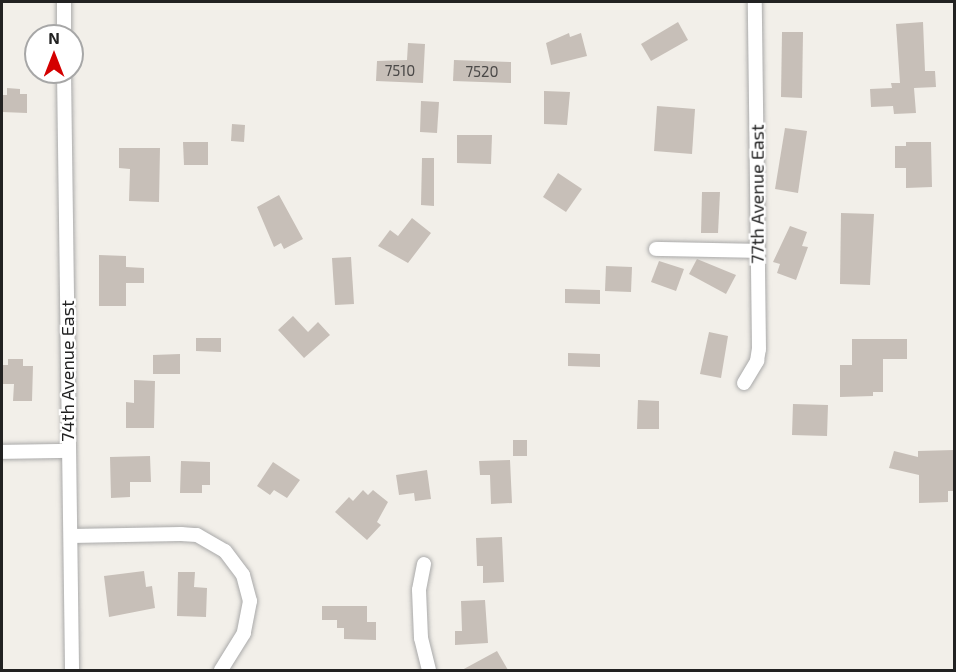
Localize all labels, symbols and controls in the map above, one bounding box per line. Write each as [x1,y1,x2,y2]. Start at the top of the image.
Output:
north arrow [24,24,84,84]
text: N [48,28,60,47]
house number: 7510 [385,62,415,80]
house number: 7520 [465,63,499,81]
street label: 77th Avenue East [746,124,768,264]
street label: 74th Avenue East [56,300,78,442]

